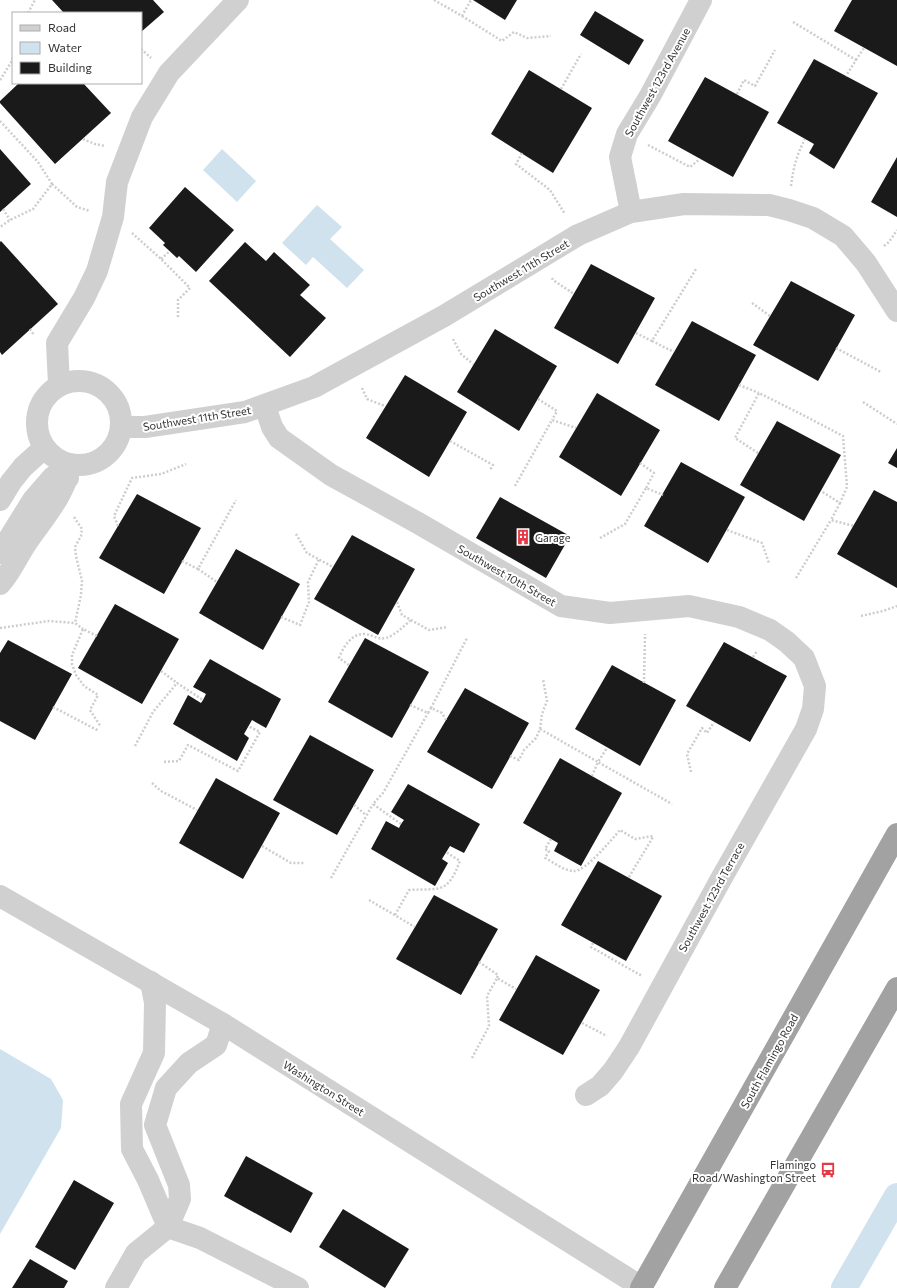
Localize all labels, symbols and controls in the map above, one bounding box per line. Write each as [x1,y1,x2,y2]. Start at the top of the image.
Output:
legend [12,12,142,84]
text: Road [48,20,76,34]
street label: Southwest 123rd Avenue [622,25,692,139]
text: Water [48,40,82,54]
text: Building [48,60,92,74]
street label: Southwest 11th Street [471,236,572,304]
street label: Southwest 11th Street [142,403,252,433]
building icon: Garage [514,528,532,546]
place label: Garage [535,531,571,544]
street label: Southwest 10th Street [455,541,559,609]
street label: Southwest 123rd Terrace [675,840,747,954]
street label: South Flamingo Road [738,1012,800,1110]
street label: Washington Street [281,1058,367,1118]
place label: Flamingo Road/Washington Street [692,1158,816,1184]
bus stop icon: Flamingo Road/Washington Street [819,1161,837,1179]

